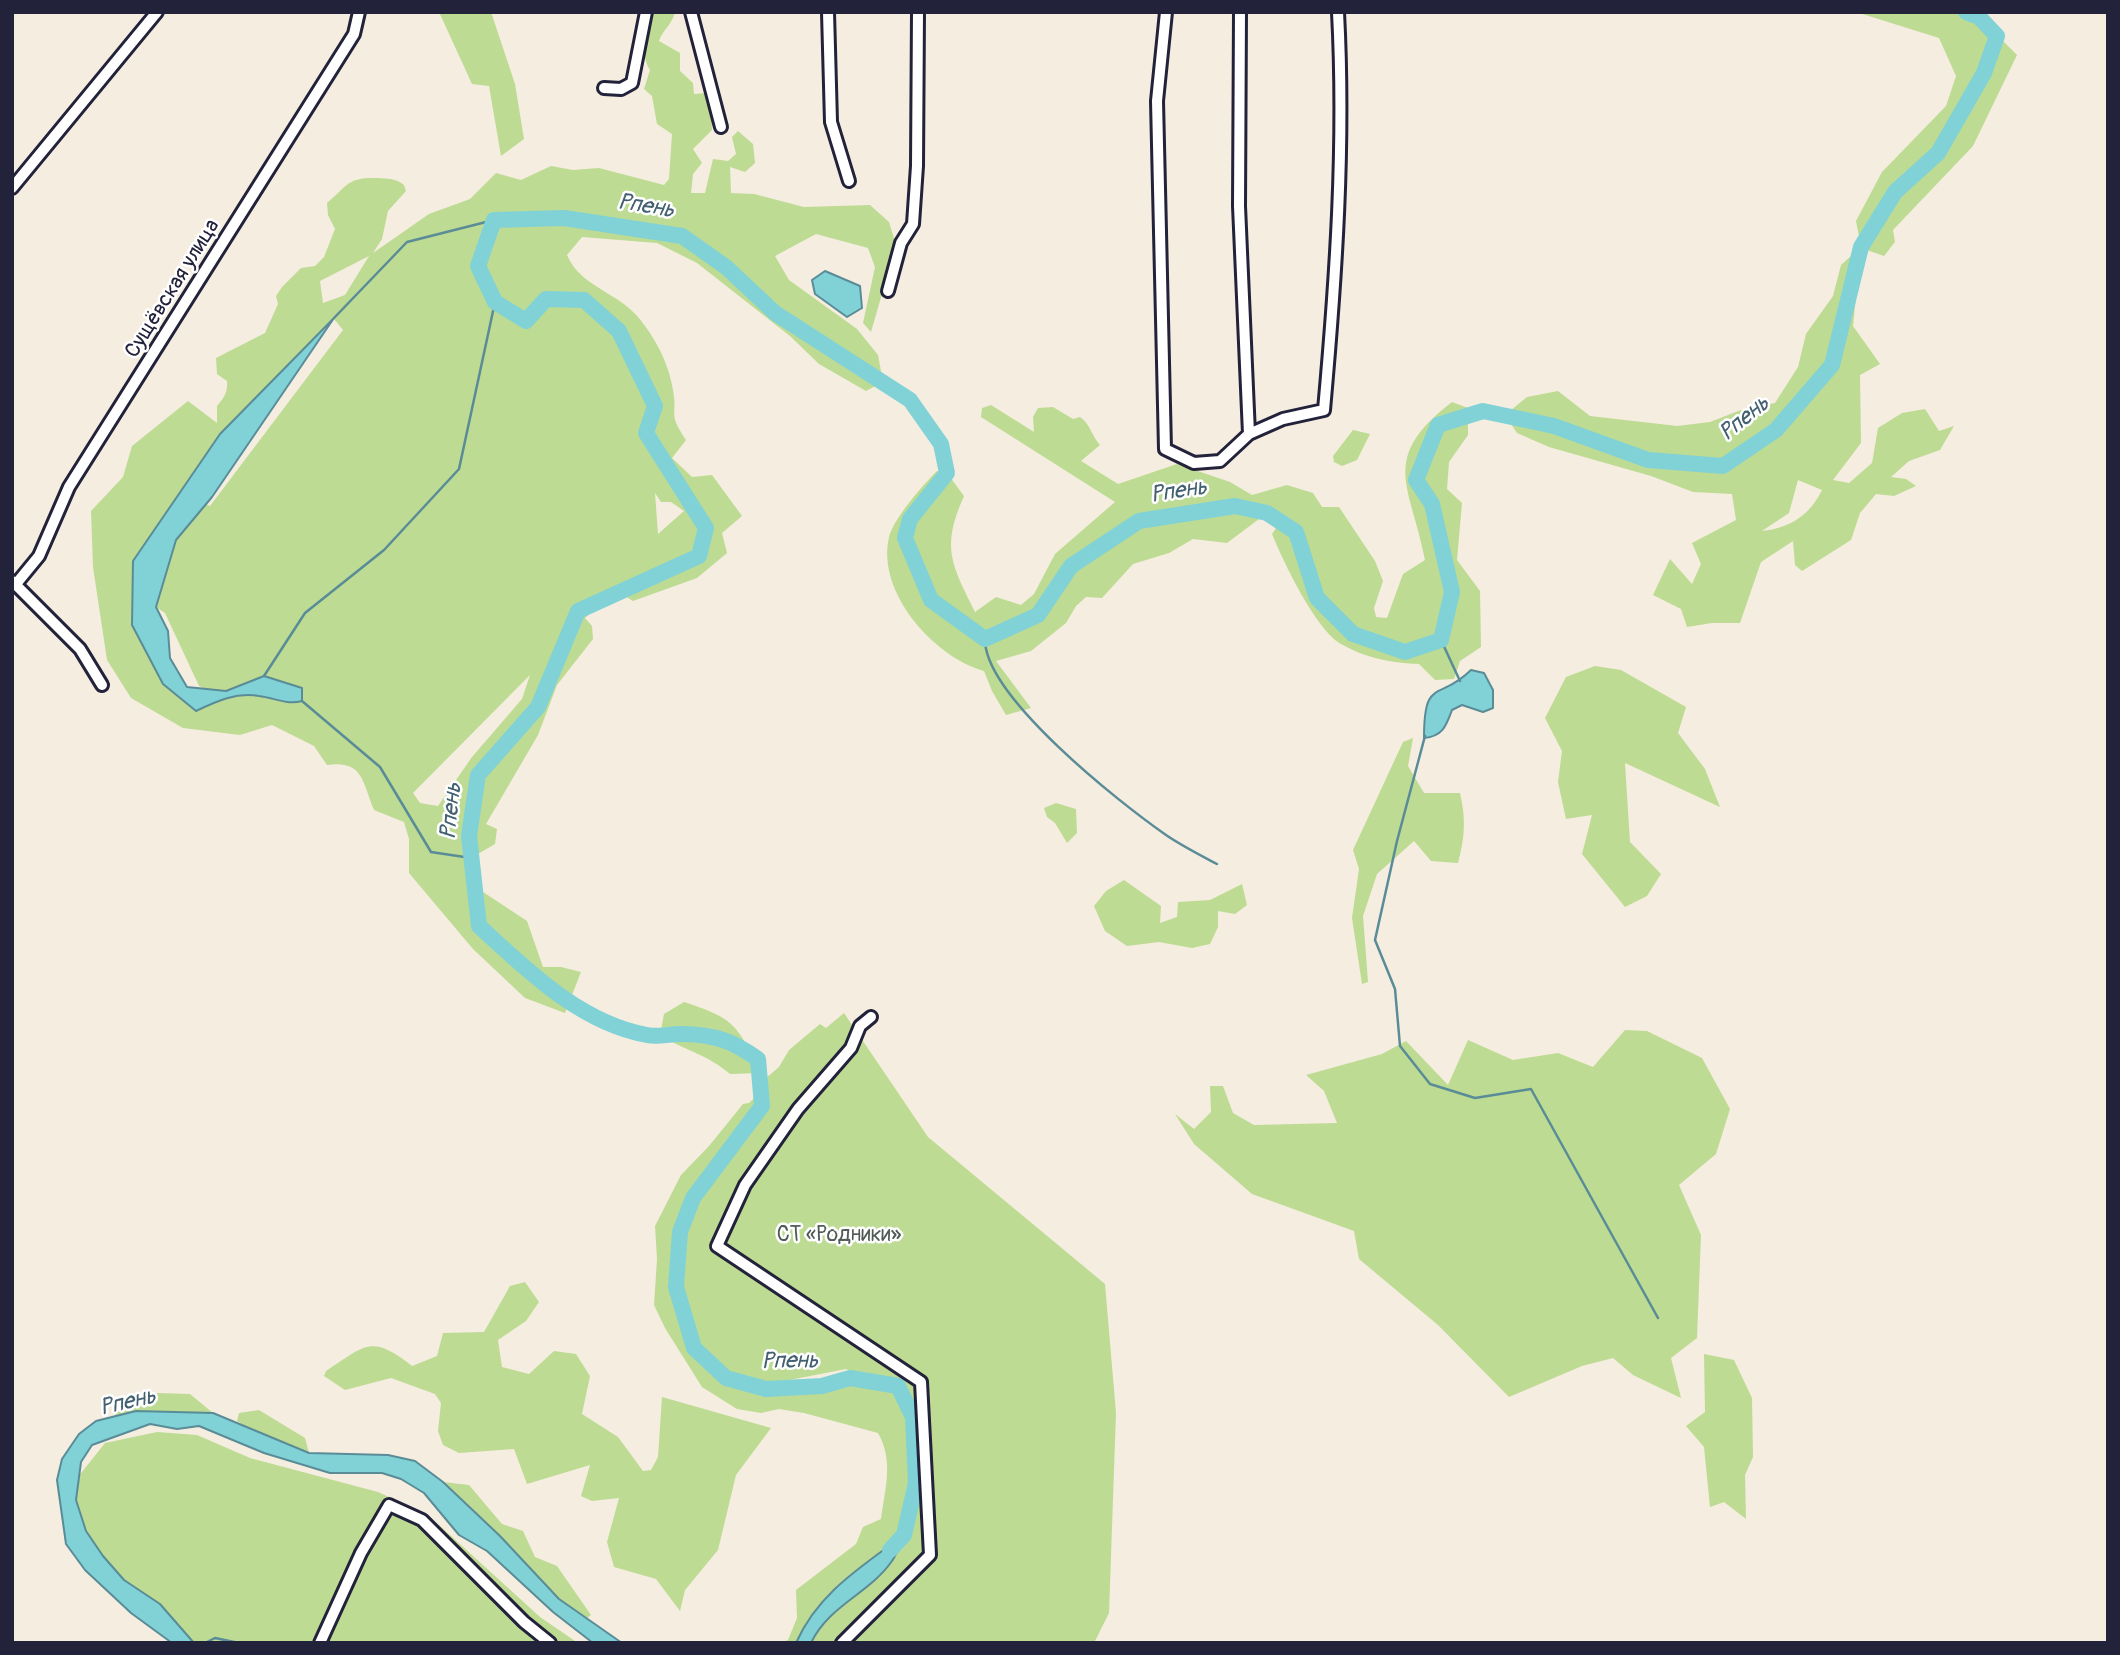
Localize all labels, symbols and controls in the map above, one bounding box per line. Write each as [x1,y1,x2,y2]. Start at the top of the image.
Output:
water label: Рпень [616,189,676,225]
street label: Сущёвская улица [120,215,226,363]
water label: Рпень [1714,390,1776,448]
water label: Рпень [1149,474,1209,510]
water label: Рпень [435,781,469,841]
park label: СТ «Родники» [777,1223,901,1249]
water label: Рпень [761,1348,819,1376]
water label: Рпень [97,1383,159,1423]

